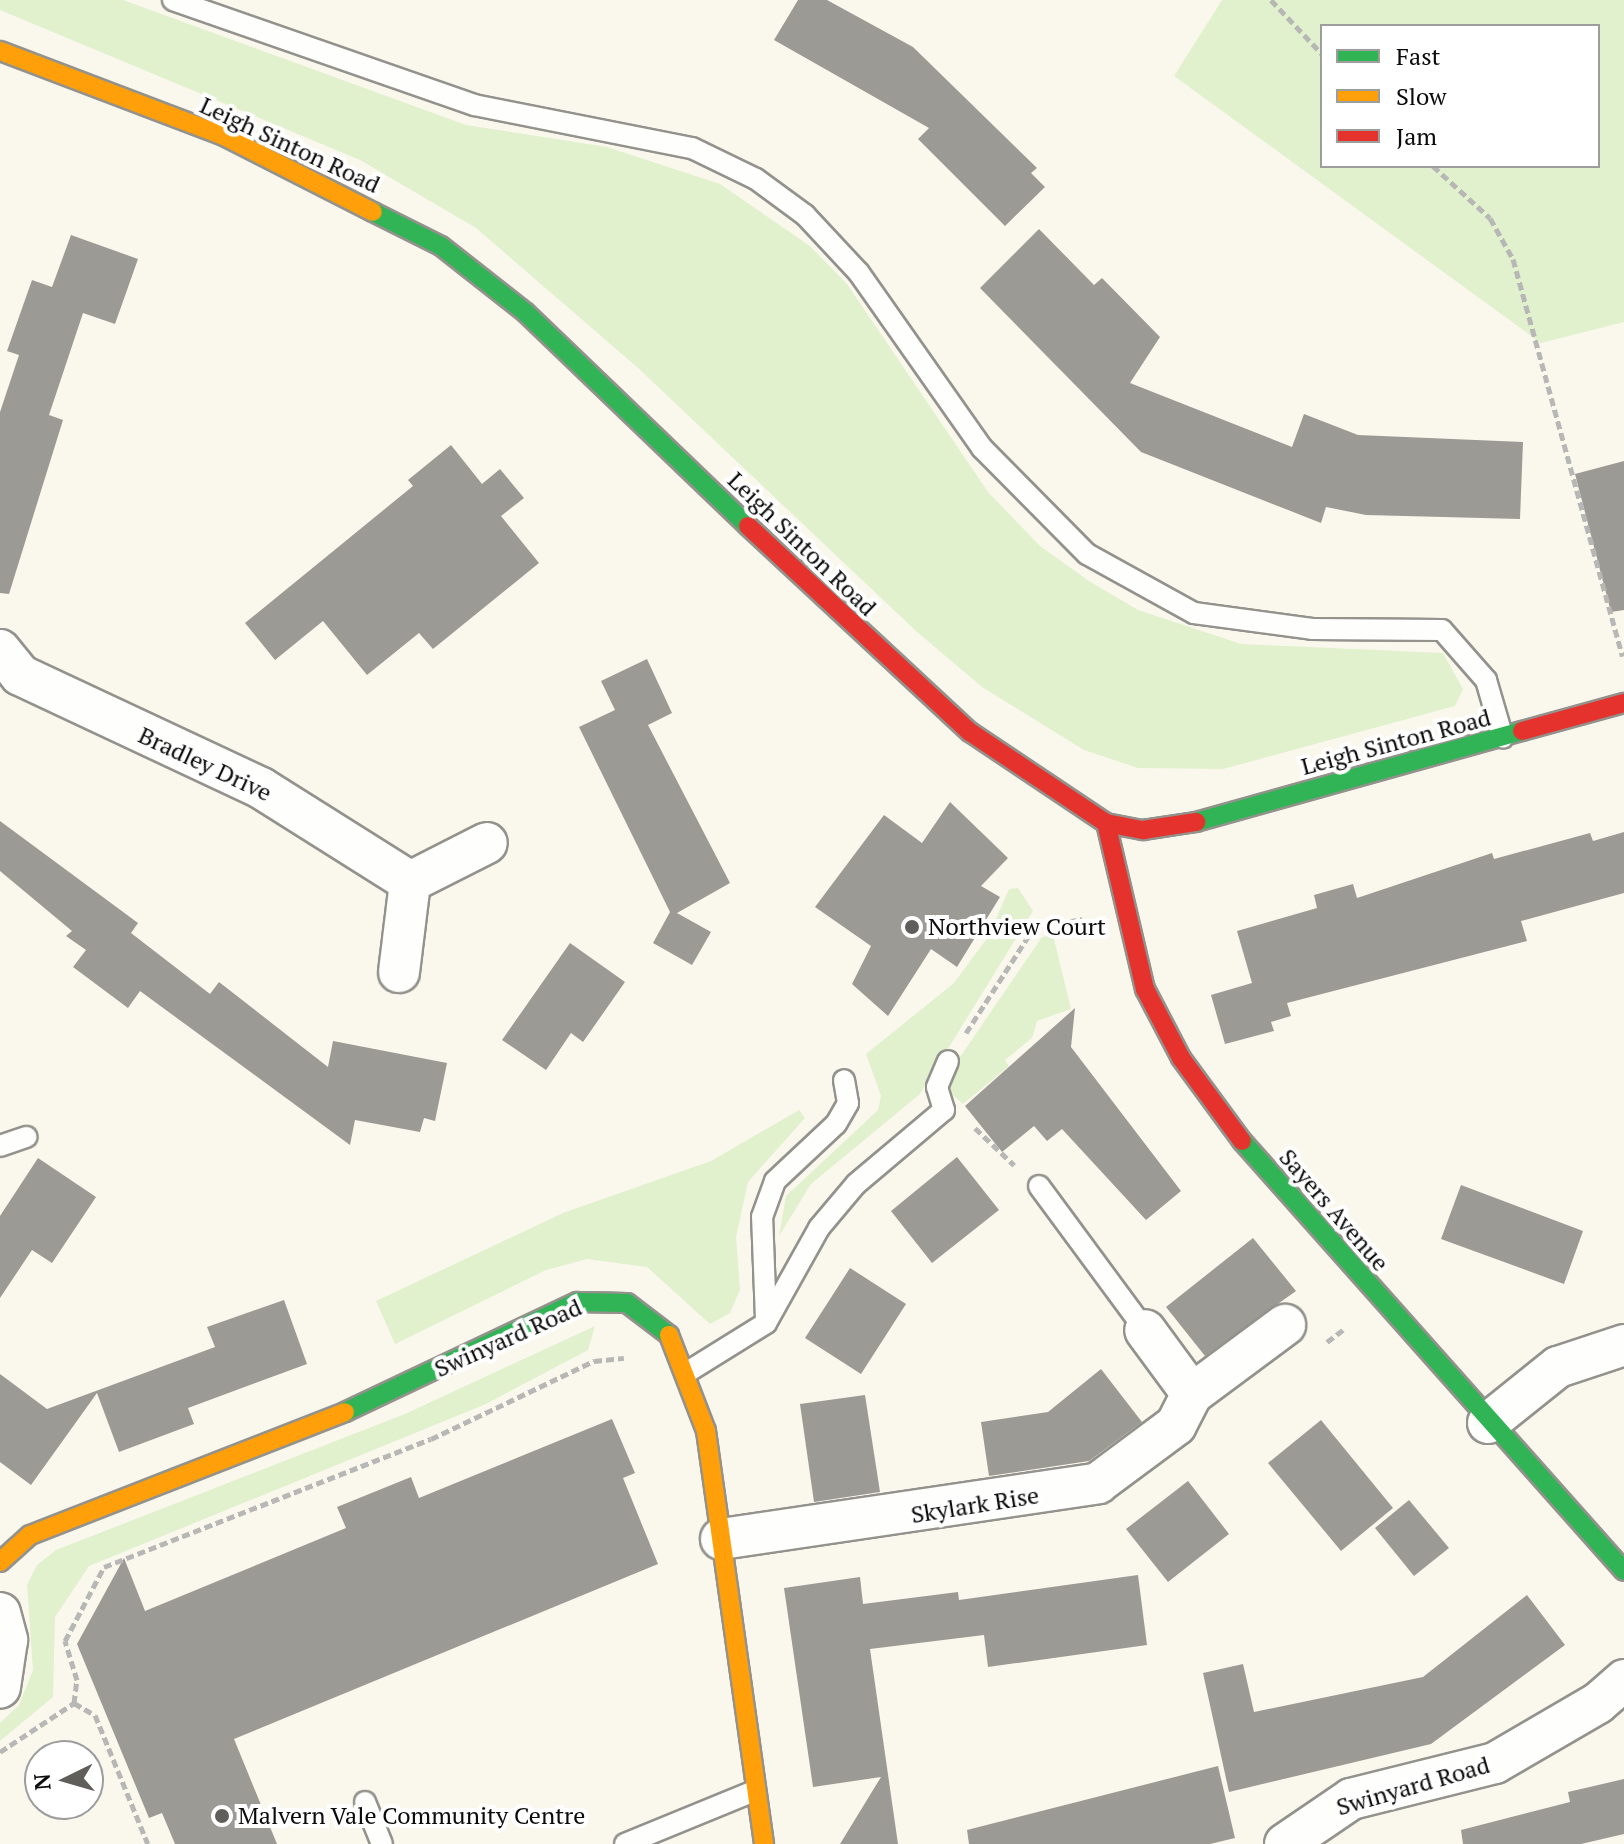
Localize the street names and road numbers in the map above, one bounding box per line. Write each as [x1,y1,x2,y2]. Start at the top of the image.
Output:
street label: Leigh Sinton Road [195,91,385,199]
street label: Leigh Sinton Road [722,466,882,622]
street label: Leigh Sinton Road [1298,703,1494,781]
street label: Bradley Drive [134,721,276,807]
street label: Sayers Avenue [1273,1143,1395,1277]
street label: Swinyard Road [430,1293,586,1383]
street label: Skylark Rise [909,1481,1041,1529]
street label: Swinyard Road [1333,1750,1493,1822]

